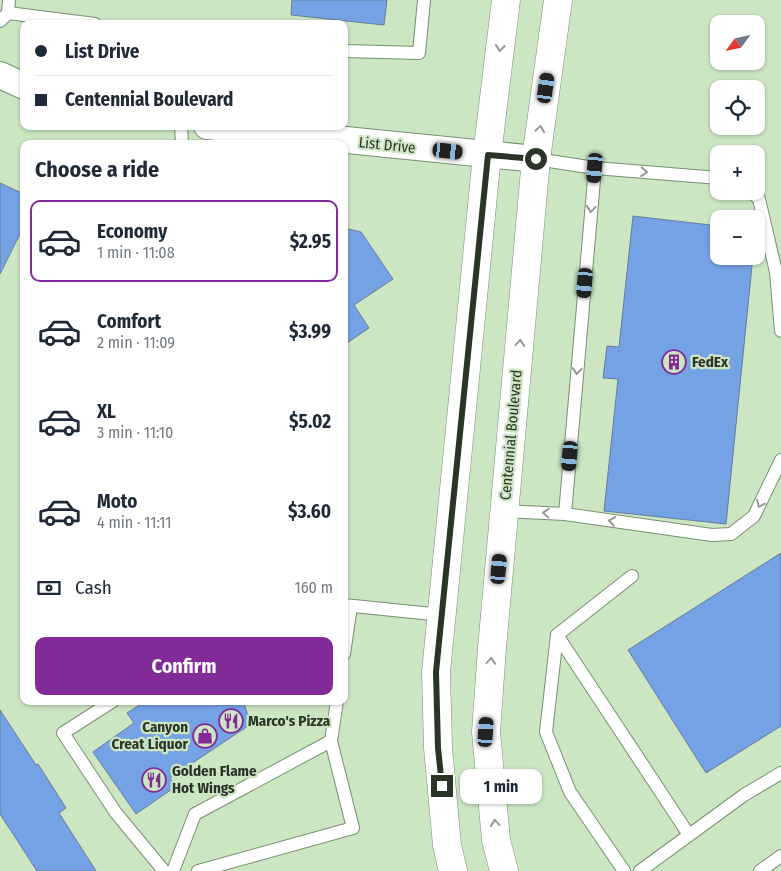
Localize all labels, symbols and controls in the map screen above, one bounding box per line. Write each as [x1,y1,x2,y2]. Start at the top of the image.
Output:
north arrow [710,15,765,70]
map controls [710,15,765,265]
text: List Drive [65,40,139,63]
one-way arrow [495,45,506,53]
car [536,72,555,104]
button: locate [710,80,765,135]
text: Centennial Boulevard [65,88,233,111]
one-way arrow [535,124,545,133]
street label: List Drive [358,133,416,157]
car [432,142,463,160]
button: + [710,145,765,200]
route start [525,148,547,170]
car [586,152,603,184]
text: Choose a ride [35,156,159,183]
one-way arrow [640,166,648,177]
one-way arrow [586,206,597,214]
button: − [710,210,765,265]
icon: car [37,219,82,264]
text: Economy [97,220,167,243]
text: $2.95 [290,230,331,253]
text: 1 min · 11:08 [97,243,175,262]
car [576,267,593,299]
icon: car [37,309,82,354]
text: Comfort [97,310,161,333]
text: $3.99 [289,320,331,343]
text: 2 min · 11:09 [97,333,175,352]
one-way arrow [514,338,525,346]
building icon: FedEx [661,349,687,375]
place label: FedEx [692,353,729,371]
one-way arrow [572,368,583,376]
street label: Centennial Boulevard [496,369,526,501]
icon: car [37,399,82,444]
text: XL [97,400,116,423]
text: $5.02 [289,410,331,433]
text: 3 min · 11:10 [97,423,173,442]
car [561,440,578,472]
icon: car [37,489,82,534]
text: Moto [97,490,137,513]
one-way arrow [756,499,766,508]
text: $3.60 [288,500,331,523]
one-way arrow [541,508,549,519]
text: 4 min · 11:11 [97,513,171,532]
one-way arrow [608,516,616,527]
car [490,553,507,585]
icon: cash [35,574,63,602]
text: Cash [75,576,112,599]
text: 160 m [294,578,333,597]
button: Confirm [35,637,333,695]
one-way arrow [486,657,497,665]
restaurant icon: Marco's Pizza [218,708,244,734]
place label: Marco's Pizza [248,712,331,730]
car [477,717,494,747]
place label: Canyon Creat Liquor [112,718,188,753]
shop icon: Canyon Creat Liquor [192,723,218,749]
place label: Golden Flame Hot Wings [172,762,257,797]
restaurant icon: Golden Flame Hot Wings [141,767,167,793]
callout: 1 min [460,768,542,804]
route end [431,775,453,797]
text: 1 min [484,777,518,796]
one-way arrow [489,819,500,827]

